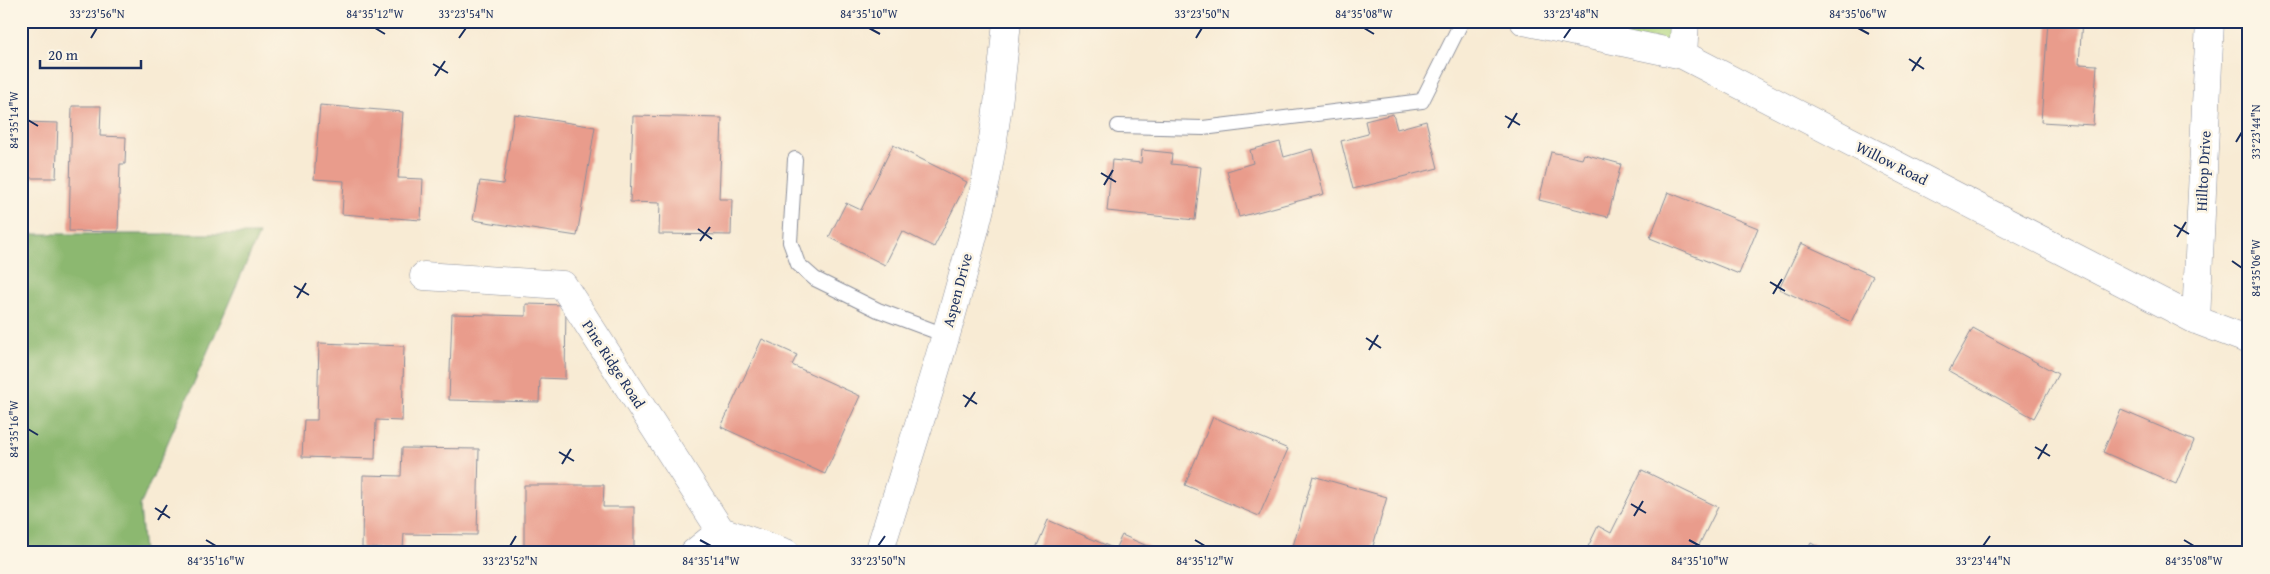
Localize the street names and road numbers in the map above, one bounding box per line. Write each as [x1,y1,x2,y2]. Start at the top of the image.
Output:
street label: Hilltop Drive [2190,130,2216,212]
street label: Willow Road [1852,136,1932,190]
street label: Aspen Drive [937,251,977,329]
street label: Pine Ridge Road [578,316,650,412]

